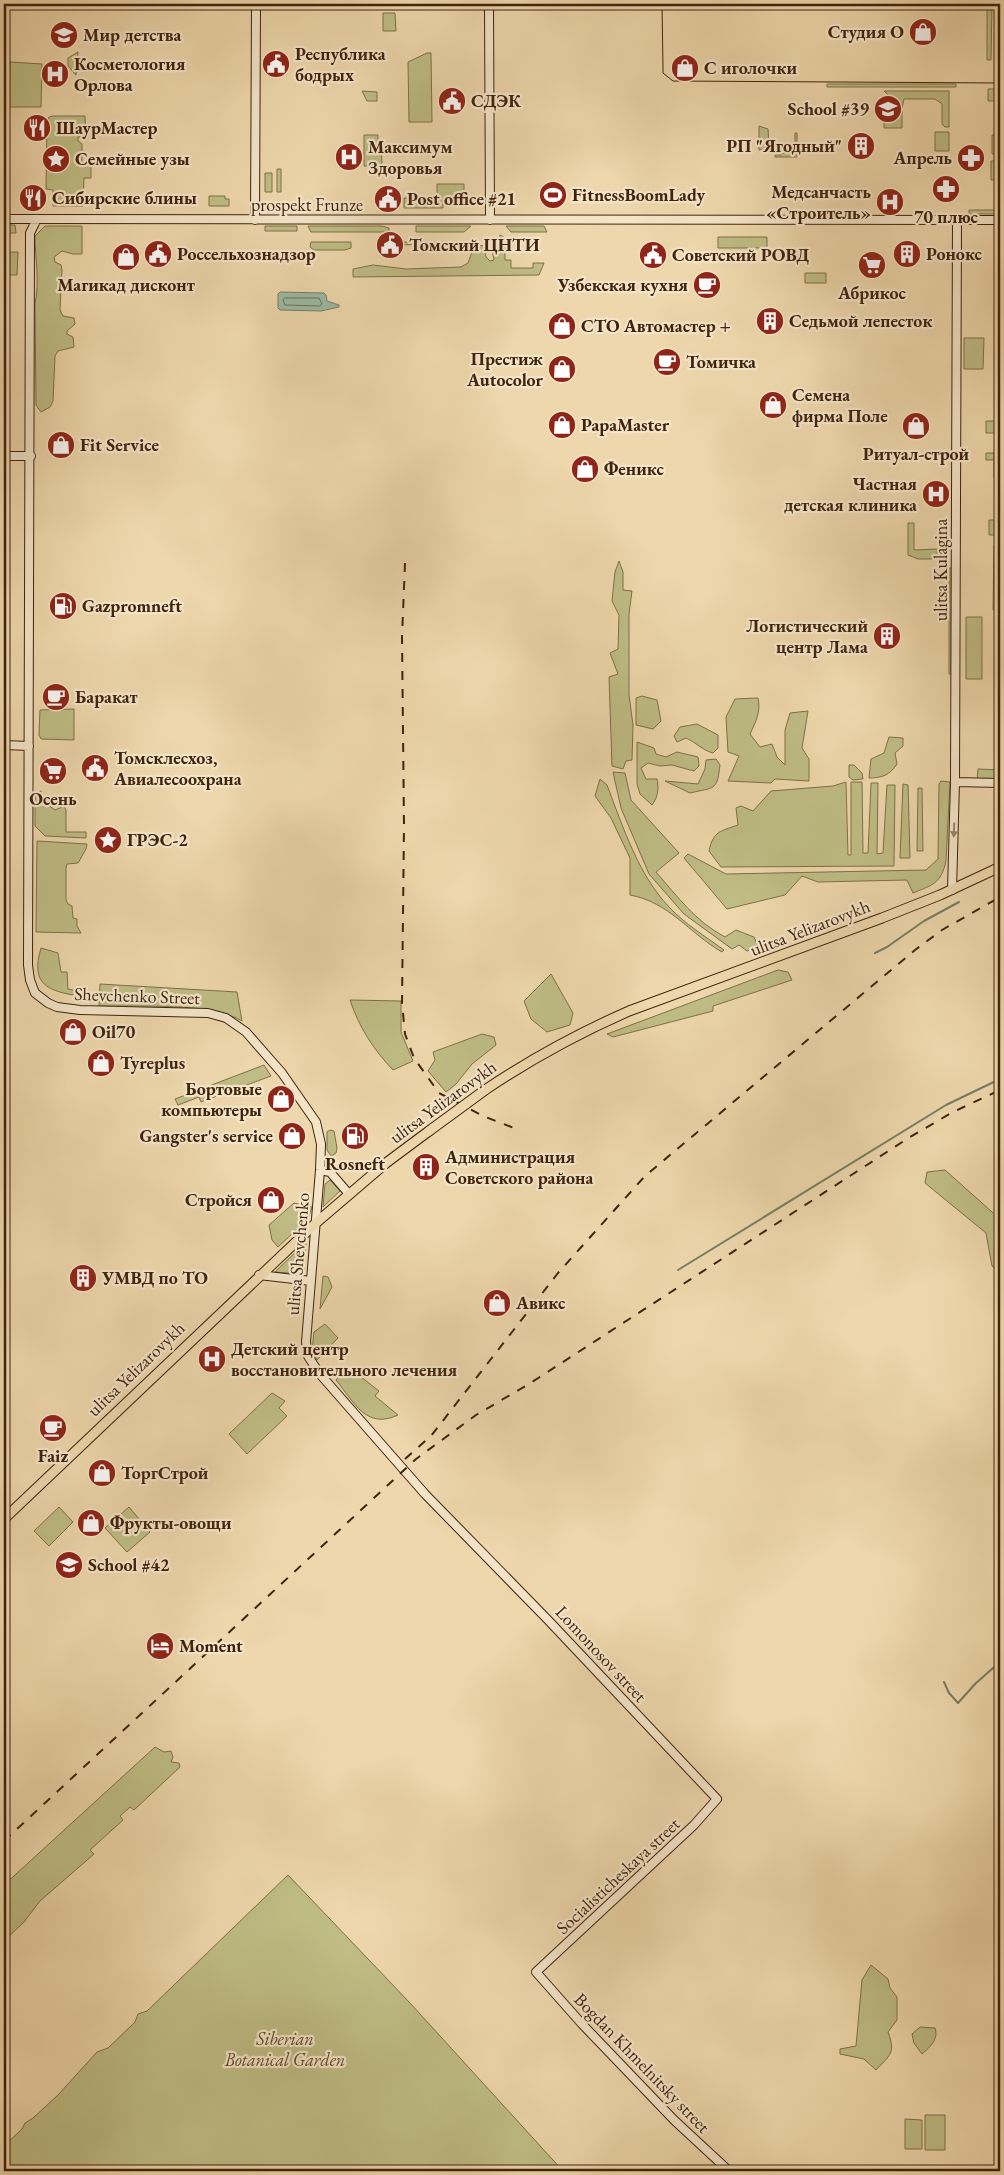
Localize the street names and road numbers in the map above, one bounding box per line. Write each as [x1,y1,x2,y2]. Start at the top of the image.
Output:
street label: prospekt Frunze [251,193,363,216]
street label: ulitsa Kulagina [929,518,952,621]
street label: ulitsa Yelizarovykh [746,894,873,961]
street label: Shevchenko Street [74,982,201,1009]
street label: ulitsa Yelizarovykh [385,1055,501,1148]
street label: ulitsa Shevchenko [281,1192,314,1316]
street label: ulitsa Yelizarovykh [82,1316,189,1421]
street label: Lomonosov street [551,1601,652,1707]
street label: Socialisticheskaya street [551,1812,685,1939]
street label: Bogdan Khmelnitsky street [570,1988,715,2138]

